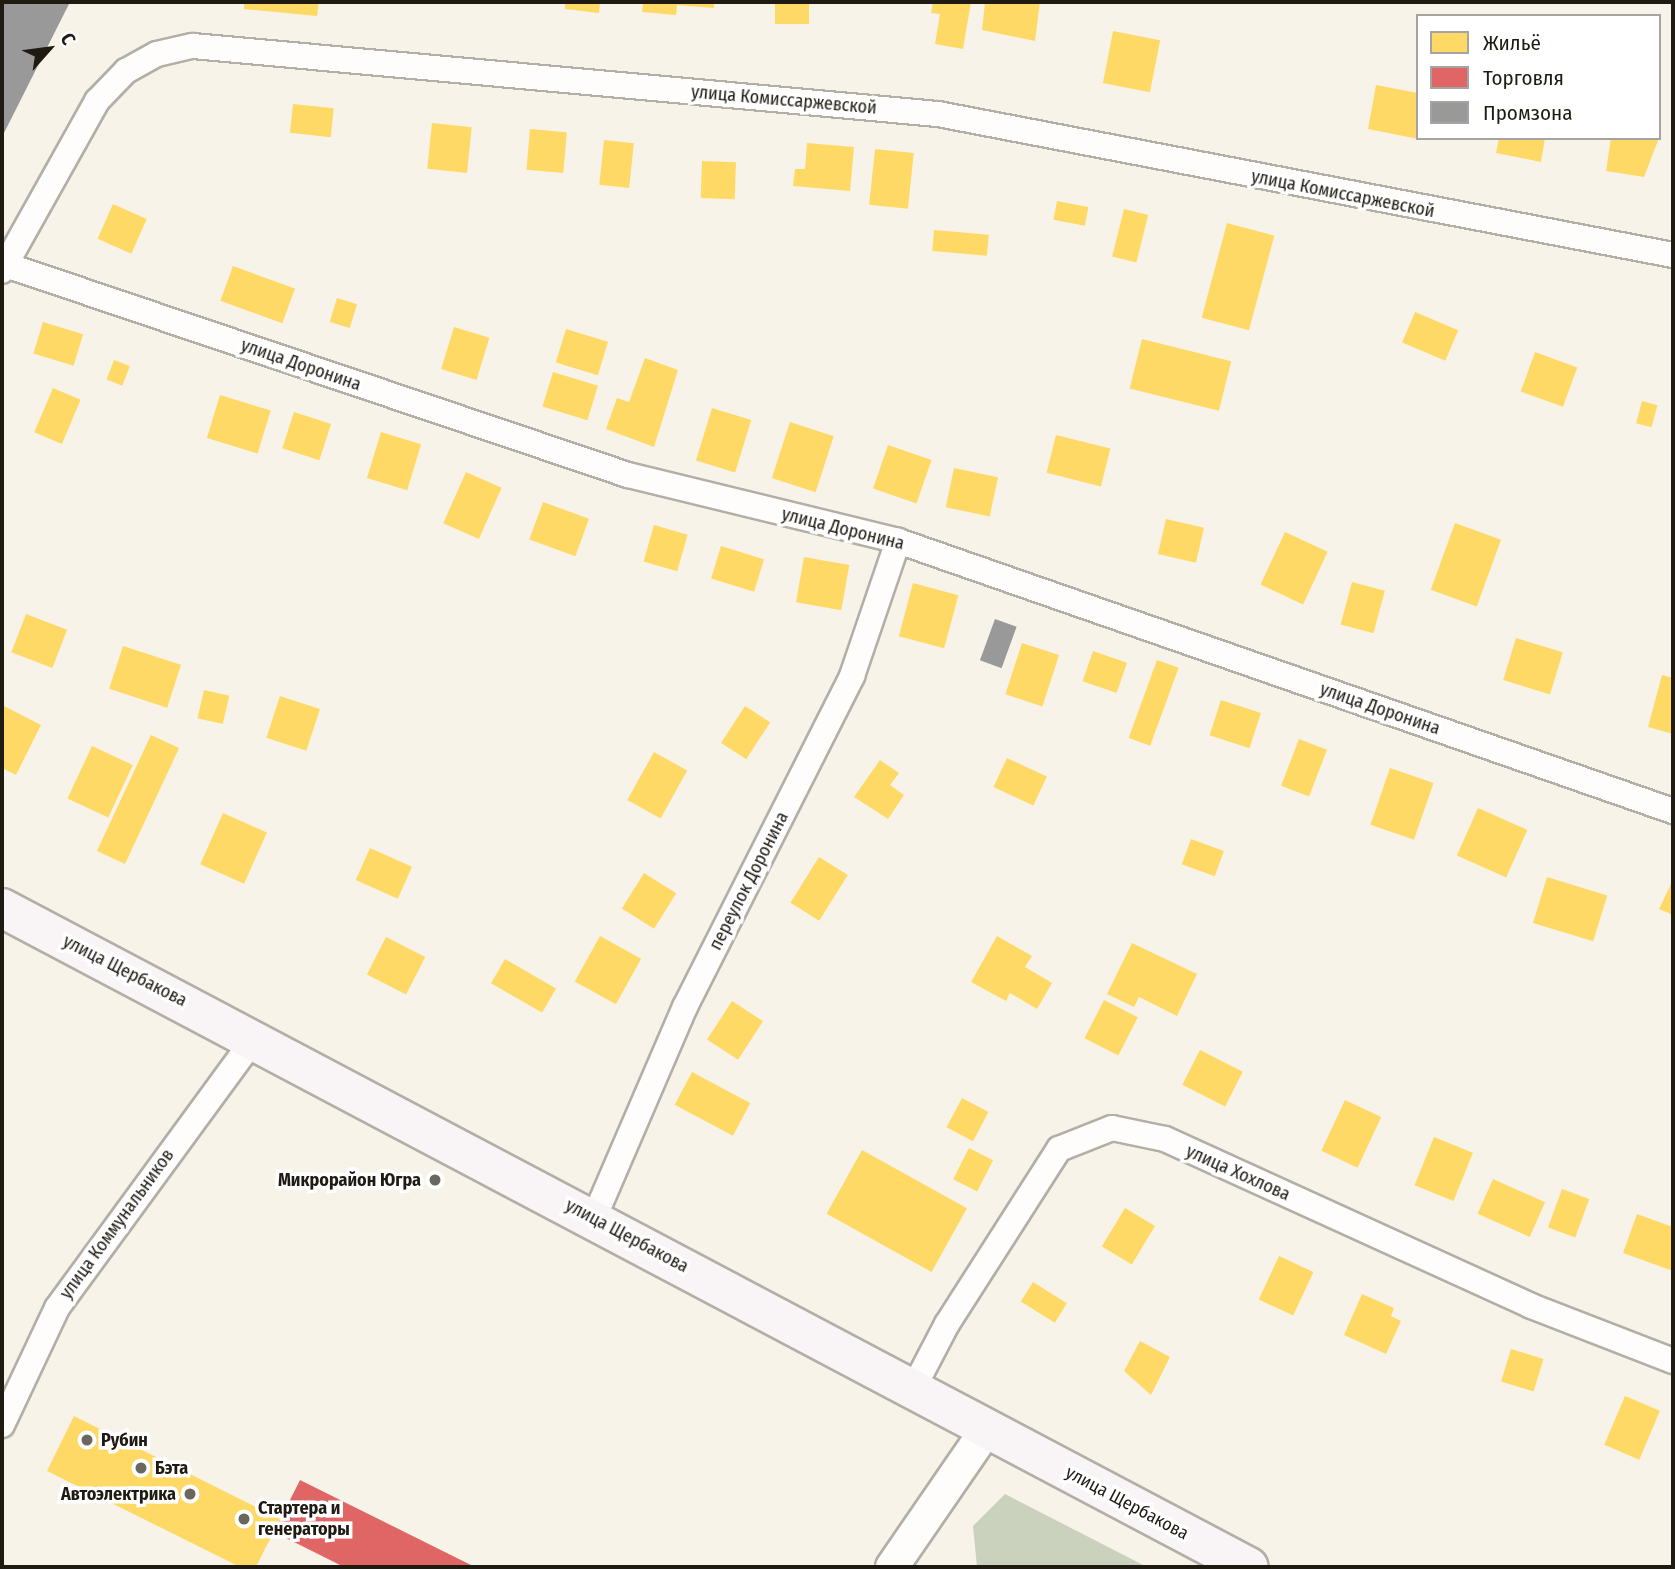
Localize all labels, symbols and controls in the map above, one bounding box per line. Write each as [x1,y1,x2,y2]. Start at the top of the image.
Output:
north arrow [14,14,84,84]
legend [1416,14,1661,140]
text: С [55,29,80,49]
text: Жильё [1483,30,1541,56]
text: Торговля [1483,65,1564,91]
street label: улица Комиссаржевской [690,81,878,119]
text: Промзона [1483,100,1572,126]
street label: улица Комиссаржевской [1250,166,1436,222]
street label: улица Доронина [238,334,364,396]
street label: улица Доронина [779,503,907,555]
street label: улица Доронина [1317,678,1443,740]
street label: переулок Доронина [705,808,793,954]
street label: улица Щербакова [59,930,191,1012]
street label: улица Хохлова [1183,1140,1293,1206]
street label: улица Коммунальников [55,1145,179,1303]
place label: Микрорайон Югра [278,1169,421,1191]
marker: Микрорайон Югра [427,1172,443,1188]
street label: улица Щербакова [562,1194,692,1278]
place label: Рубин [101,1429,148,1451]
marker: Рубин [79,1432,95,1448]
place label: Бэта [155,1457,188,1479]
marker: Бэта [133,1460,149,1476]
street label: улица Щербакова [1062,1461,1192,1545]
place label: Автоэлектрика [61,1483,176,1505]
marker: Автоэлектрика [182,1486,198,1502]
place label: Стартера и генераторы [258,1498,350,1540]
marker: Стартера и генераторы [236,1511,252,1527]

